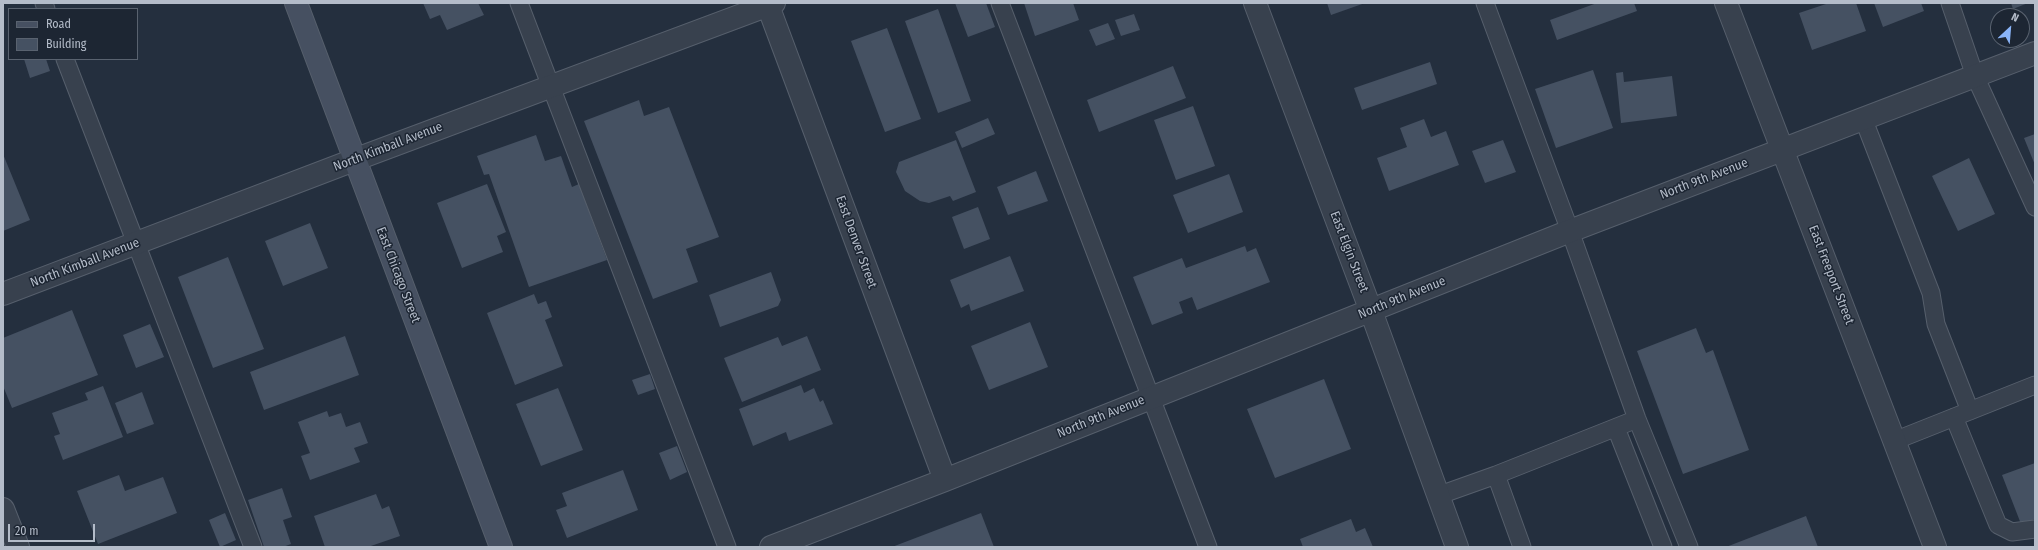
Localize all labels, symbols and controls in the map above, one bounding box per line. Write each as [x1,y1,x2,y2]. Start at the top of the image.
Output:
legend [8,8,138,60]
north arrow [1990,8,2030,48]
text: N [2009,10,2021,25]
text: Road [46,17,71,31]
text: Building [46,37,86,51]
street label: North Kimball Avenue [331,119,445,175]
street label: North 9th Avenue [1658,155,1750,203]
street label: East Denver Street [832,194,880,290]
street label: East Elgin Street [1326,209,1372,295]
street label: East Freeport Street [1805,223,1857,327]
street label: East Chicago Street [373,225,423,325]
street label: North Kimball Avenue [28,235,142,291]
street label: North 9th Avenue [1356,273,1448,323]
street label: North 9th Avenue [1055,392,1147,442]
scale bar [10,516,97,542]
text: 20 m [15,524,39,538]

